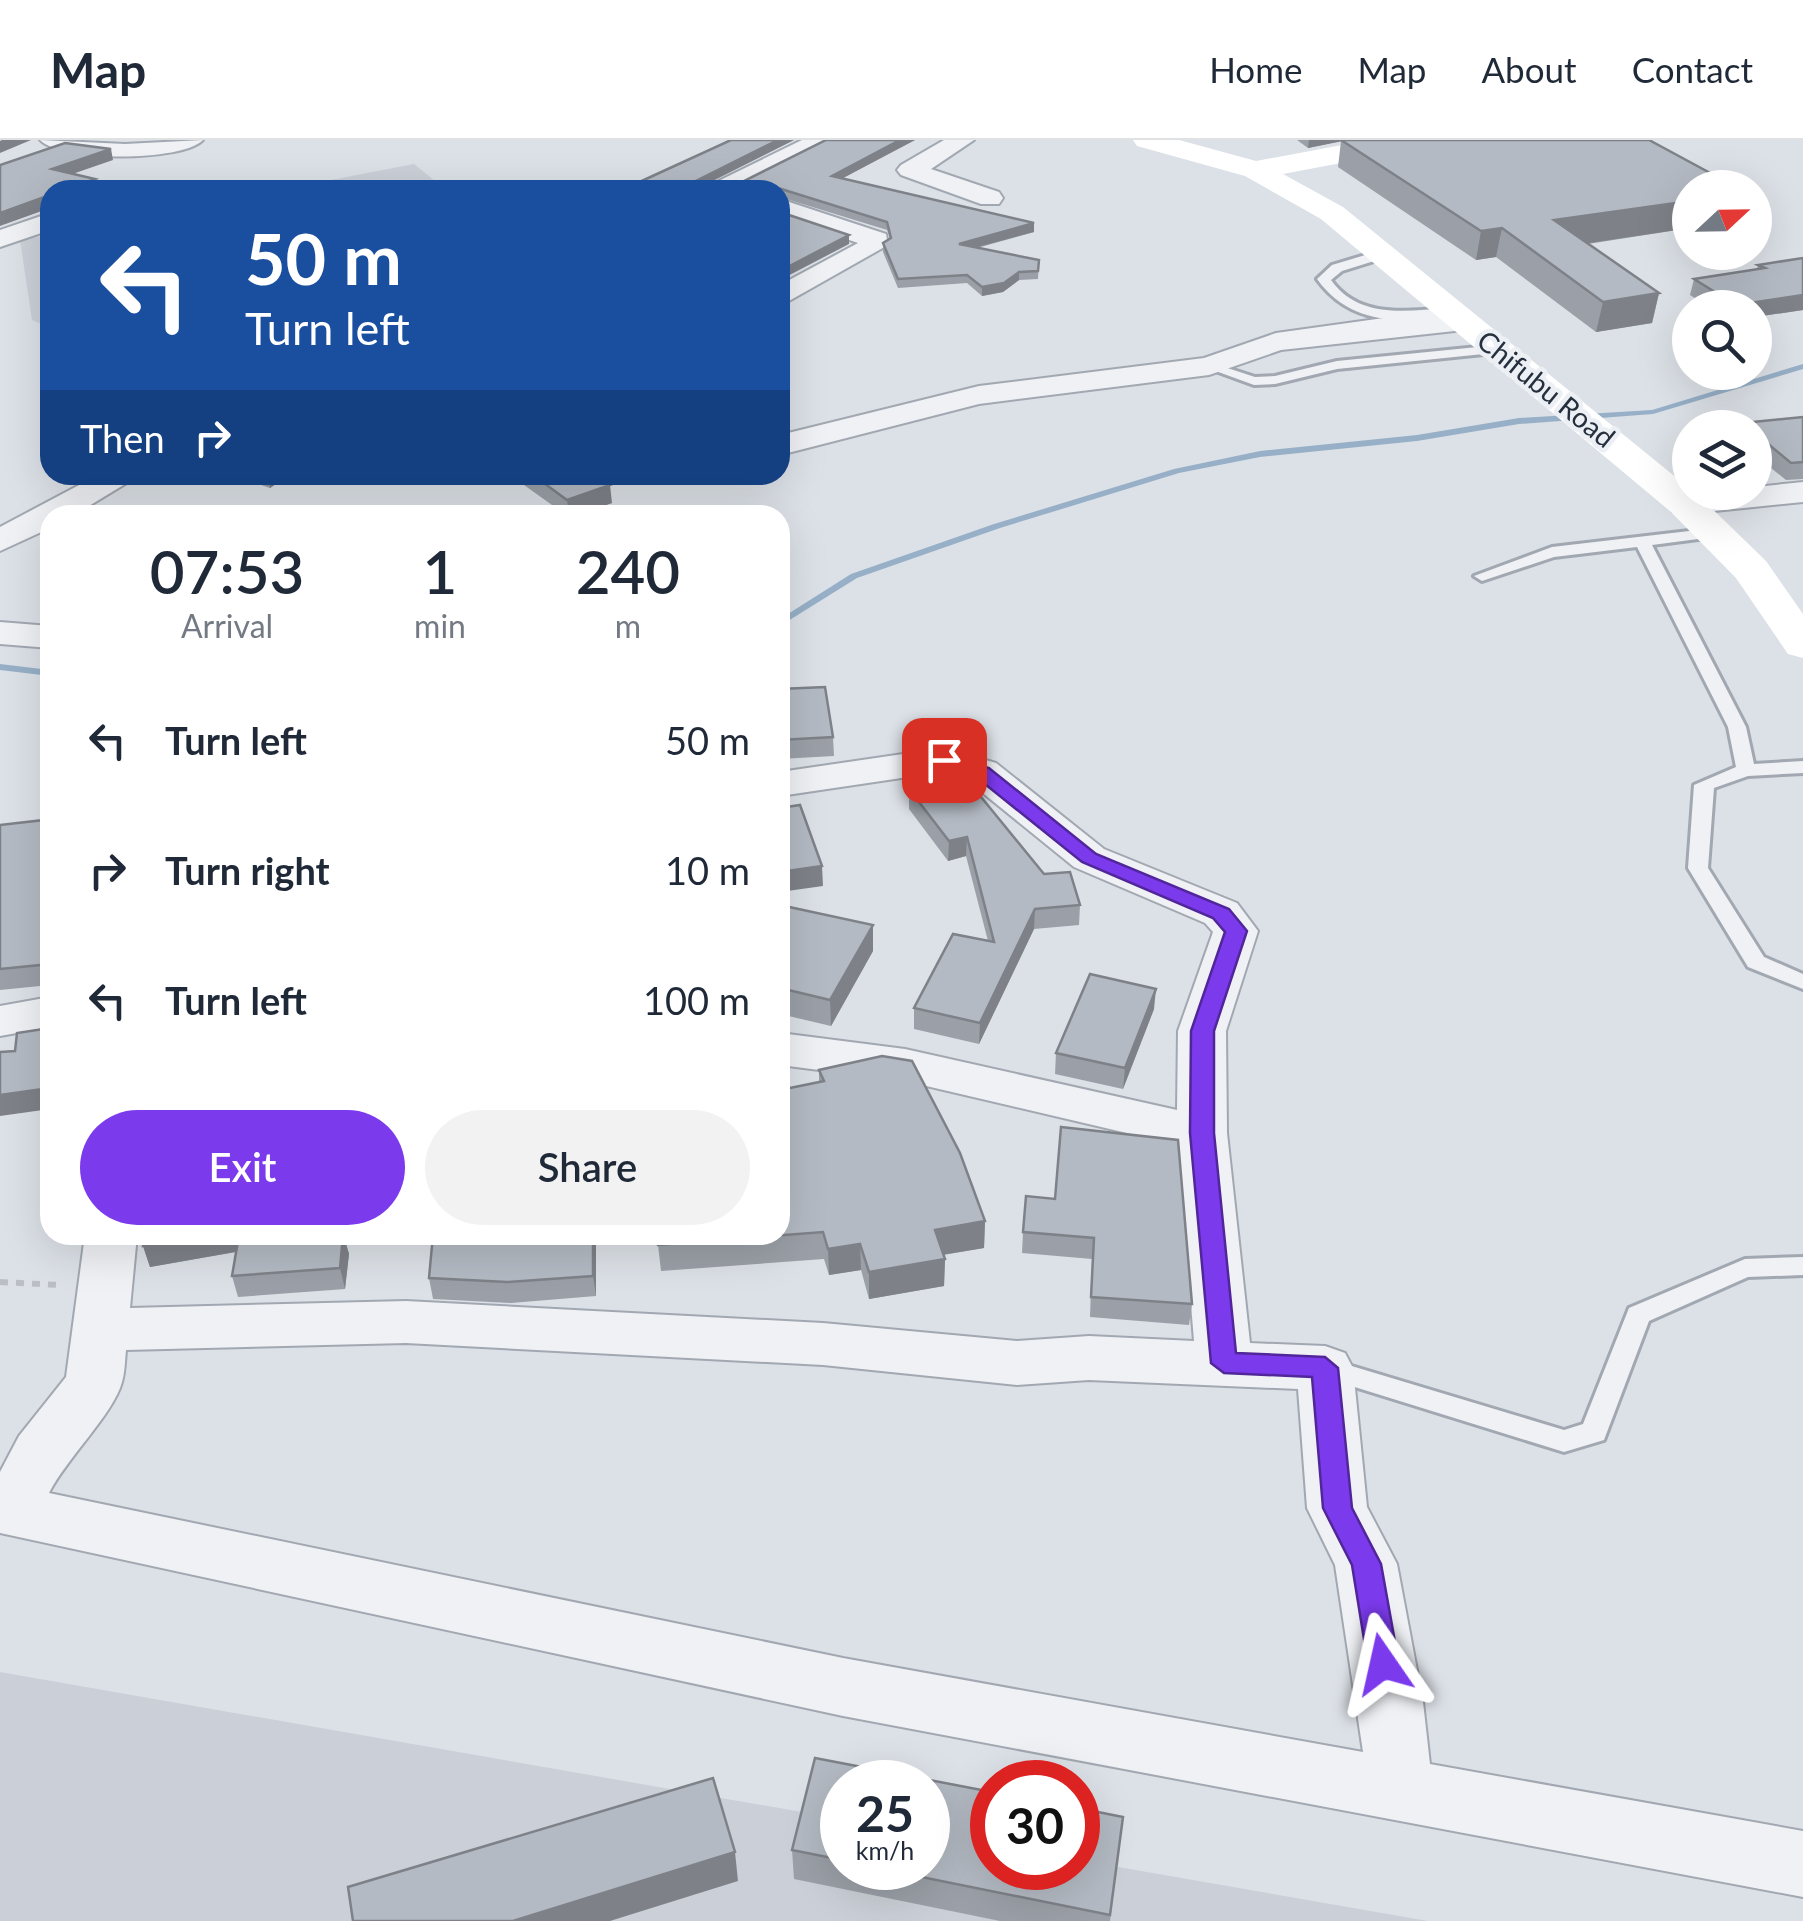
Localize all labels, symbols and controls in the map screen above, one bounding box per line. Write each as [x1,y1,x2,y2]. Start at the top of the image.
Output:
text: Map [50,41,146,98]
text: Home [1209,48,1302,90]
text: Map [1357,48,1426,90]
text: About [1481,48,1577,90]
text: Contact [1632,48,1753,90]
north arrow [1672,170,1772,270]
map controls [1672,170,1772,510]
text: 50 m [245,216,402,300]
icon: left [80,220,210,350]
button: search [1672,290,1772,390]
text: Turn left [245,301,410,355]
street label: Chifubu Road [1471,322,1622,454]
icon: right [185,410,240,465]
button: layers [1672,410,1772,510]
text: Then [80,415,165,461]
text: 07:53 [150,535,304,607]
text: 1 [423,535,457,607]
text: 240 [576,535,680,607]
text: Arrival [181,606,273,645]
text: min [414,606,466,645]
text: m [615,606,641,645]
icon: left [80,713,135,768]
text: Turn left [165,717,307,763]
text: 50 m [665,717,750,763]
pin [902,718,987,803]
icon: arrive [917,733,972,788]
icon: right [80,843,135,898]
text: Turn right [165,847,330,893]
text: 10 m [665,847,750,893]
icon: left [80,973,135,1028]
text: Turn left [165,977,307,1023]
text: 100 m [643,977,750,1023]
button: Exit [80,1110,405,1225]
button: Share [425,1110,750,1225]
position arrow [1331,1612,1435,1716]
speed limit sign: 30 [970,1760,1100,1890]
text: 25 [856,1783,914,1843]
text: km/h [856,1835,914,1865]

